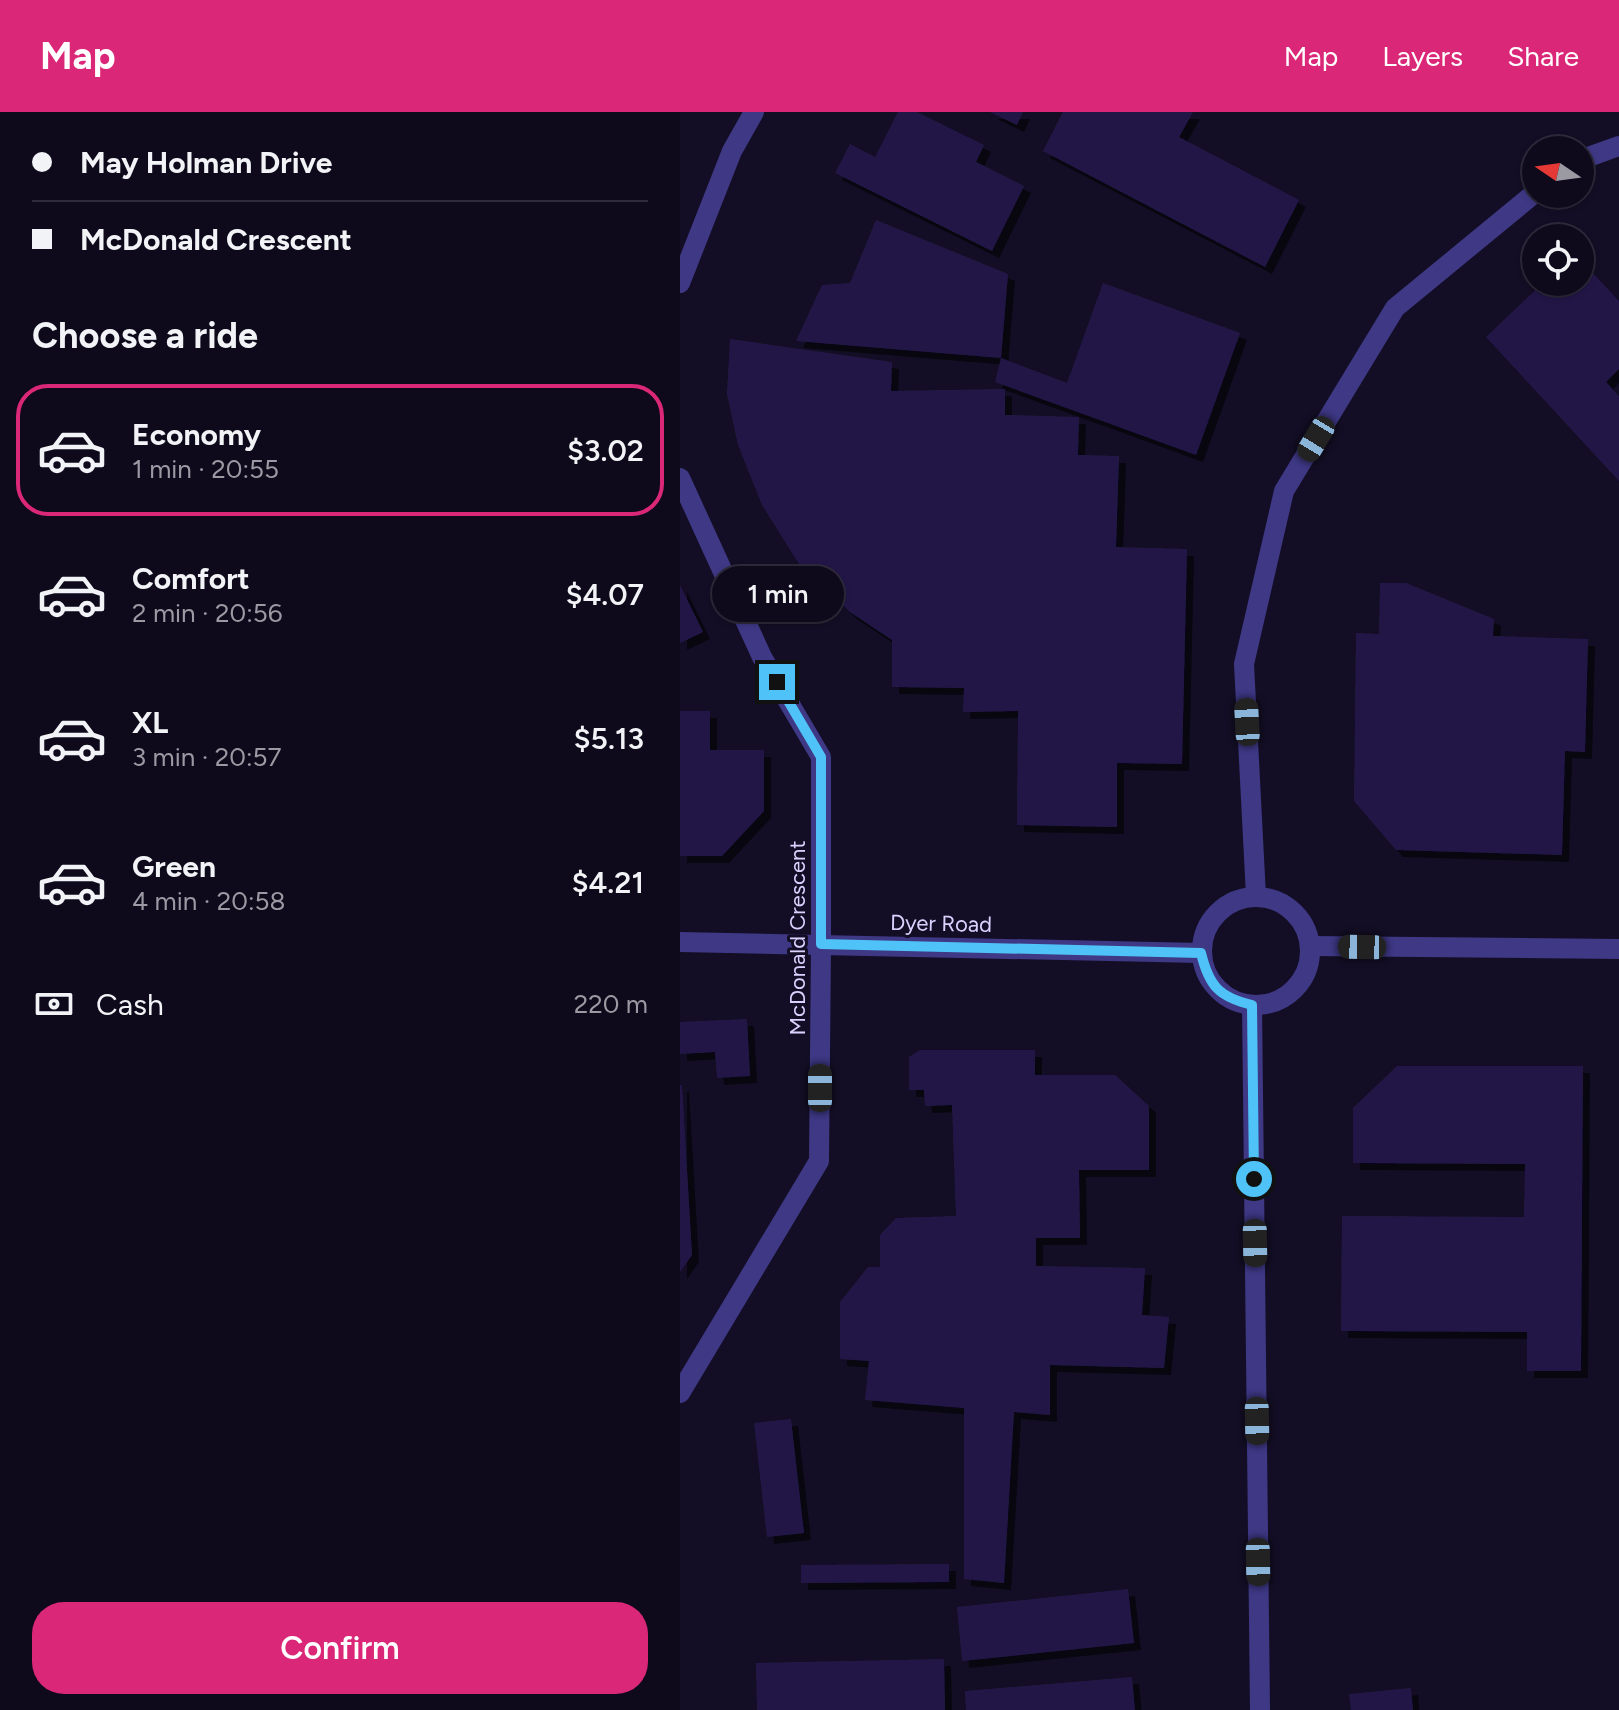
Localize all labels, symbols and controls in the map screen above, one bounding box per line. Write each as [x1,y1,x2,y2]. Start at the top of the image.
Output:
text: Map [40,33,116,79]
text: Map [1284,39,1338,73]
text: Layers [1382,39,1463,73]
text: Share [1507,39,1579,73]
north arrow [1522,136,1594,208]
map controls [1522,136,1594,296]
text: May Holman Drive [80,144,332,181]
text: McDonald Crescent [80,221,352,258]
button: locate [1522,224,1594,296]
text: Choose a ride [32,314,258,357]
car [1293,412,1339,466]
icon: car [36,414,108,486]
text: Economy [132,416,261,453]
text: $3.02 [567,432,644,469]
text: 1 min · 20:55 [132,453,279,485]
icon: car [36,558,108,630]
text: Comfort [132,560,250,597]
callout: 1 min [711,566,843,622]
text: $4.07 [566,576,644,613]
text: 1 min [748,578,808,610]
text: 2 min · 20:56 [132,597,283,629]
route end [759,664,795,700]
car [1234,697,1260,747]
icon: car [36,702,108,774]
text: XL [132,704,168,741]
text: $5.13 [574,720,644,757]
text: 3 min · 20:57 [132,741,281,773]
street label: McDonald Crescent [784,840,811,1036]
icon: car [36,846,108,918]
text: Green [132,848,216,885]
text: $4.21 [572,864,644,901]
text: 4 min · 20:58 [132,885,285,917]
street label: Dyer Road [890,909,992,938]
car [1338,935,1386,959]
icon: cash [32,982,76,1026]
text: Cash [96,986,164,1023]
text: 220 m [574,988,648,1020]
car [808,1064,832,1112]
route start [1236,1161,1272,1197]
car [1243,1219,1267,1267]
car [1245,1397,1269,1445]
car [1246,1538,1270,1586]
button: Confirm [32,1602,648,1694]

